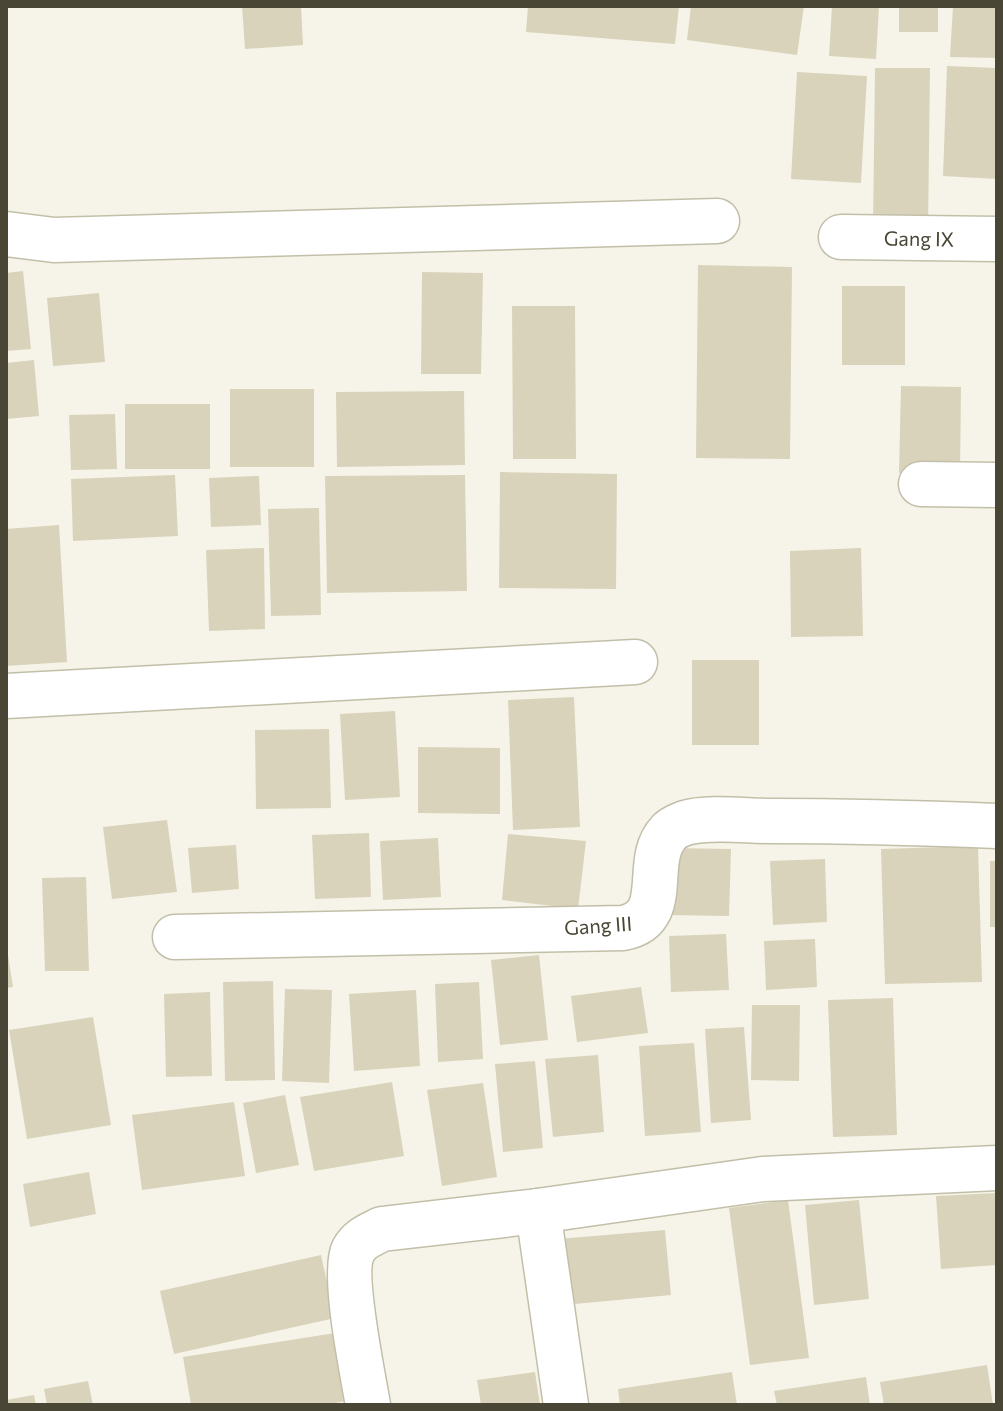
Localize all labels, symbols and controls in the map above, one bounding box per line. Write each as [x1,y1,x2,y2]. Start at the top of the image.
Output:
street label: Gang IX [884,225,954,251]
street label: Gang III [563,911,633,939]

